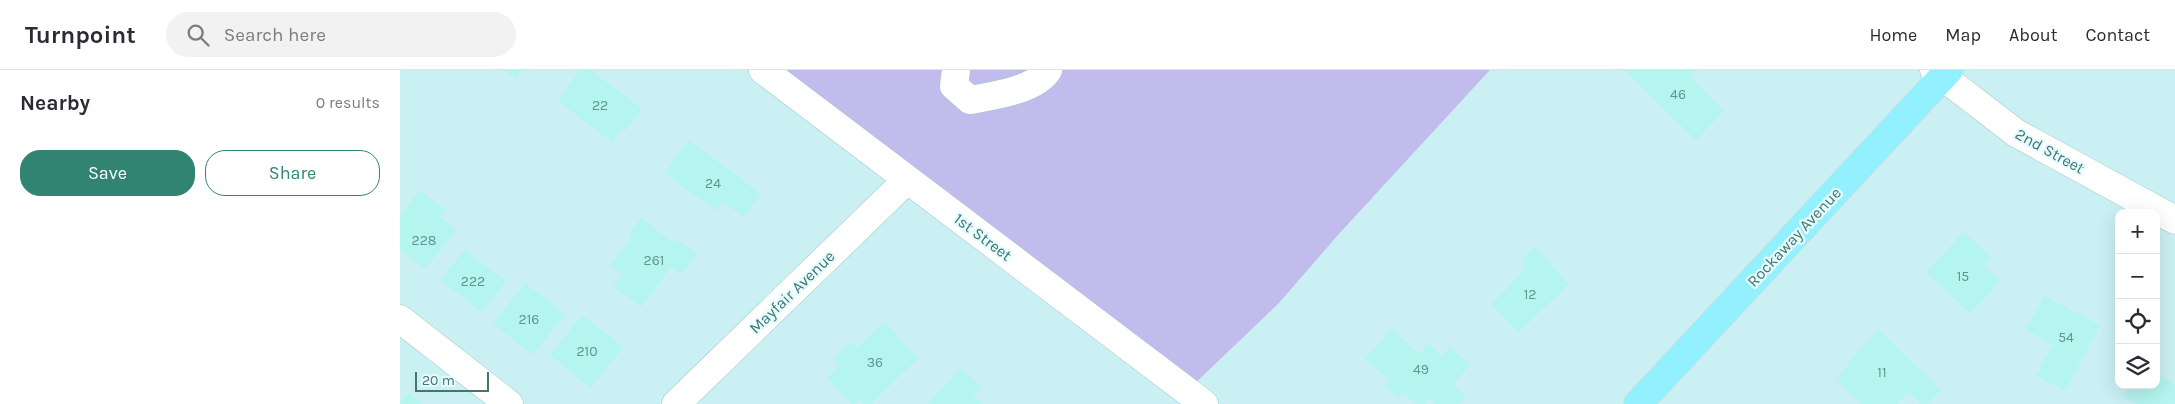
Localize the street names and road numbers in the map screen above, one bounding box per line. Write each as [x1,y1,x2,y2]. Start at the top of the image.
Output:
street label: 2nd Street [2012,124,2088,178]
street label: Rockaway Avenue [1743,183,1845,291]
street label: 1st Street [950,209,1016,265]
street label: Mayfair Avenue [745,247,839,337]

